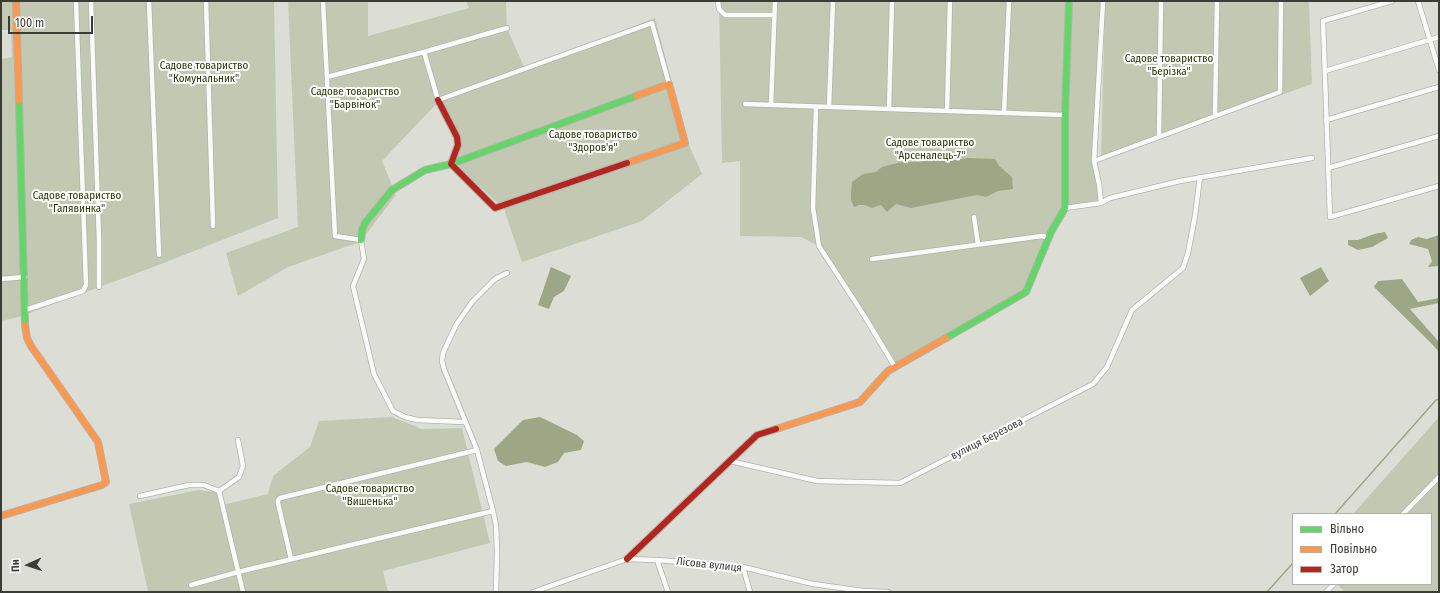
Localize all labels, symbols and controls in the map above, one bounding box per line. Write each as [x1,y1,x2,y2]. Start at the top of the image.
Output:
scale bar [10,8,95,34]
text: 100 m [15,16,44,30]
park label: Садове товариство "Берізка" [1125,52,1213,78]
park label: Садове товариство "Комунальник" [160,59,248,85]
park label: Садове товариство "Барвінок" [311,85,399,111]
park label: Садове товариство "Здоров'я" [549,128,637,154]
park label: Садове товариство "Арсеналець-7" [886,136,974,162]
park label: Садове товариство "Галявинка" [33,189,121,215]
street label: вулиця Березова [949,415,1025,463]
park label: Садове товариство "Вишенька" [326,482,414,508]
legend [1292,513,1432,585]
text: Вільно [1330,522,1364,536]
text: Повільно [1330,542,1377,556]
north arrow [8,545,48,585]
street label: Лісова вулиця [676,555,742,575]
text: Пн [9,559,22,572]
text: Затор [1330,562,1359,576]

